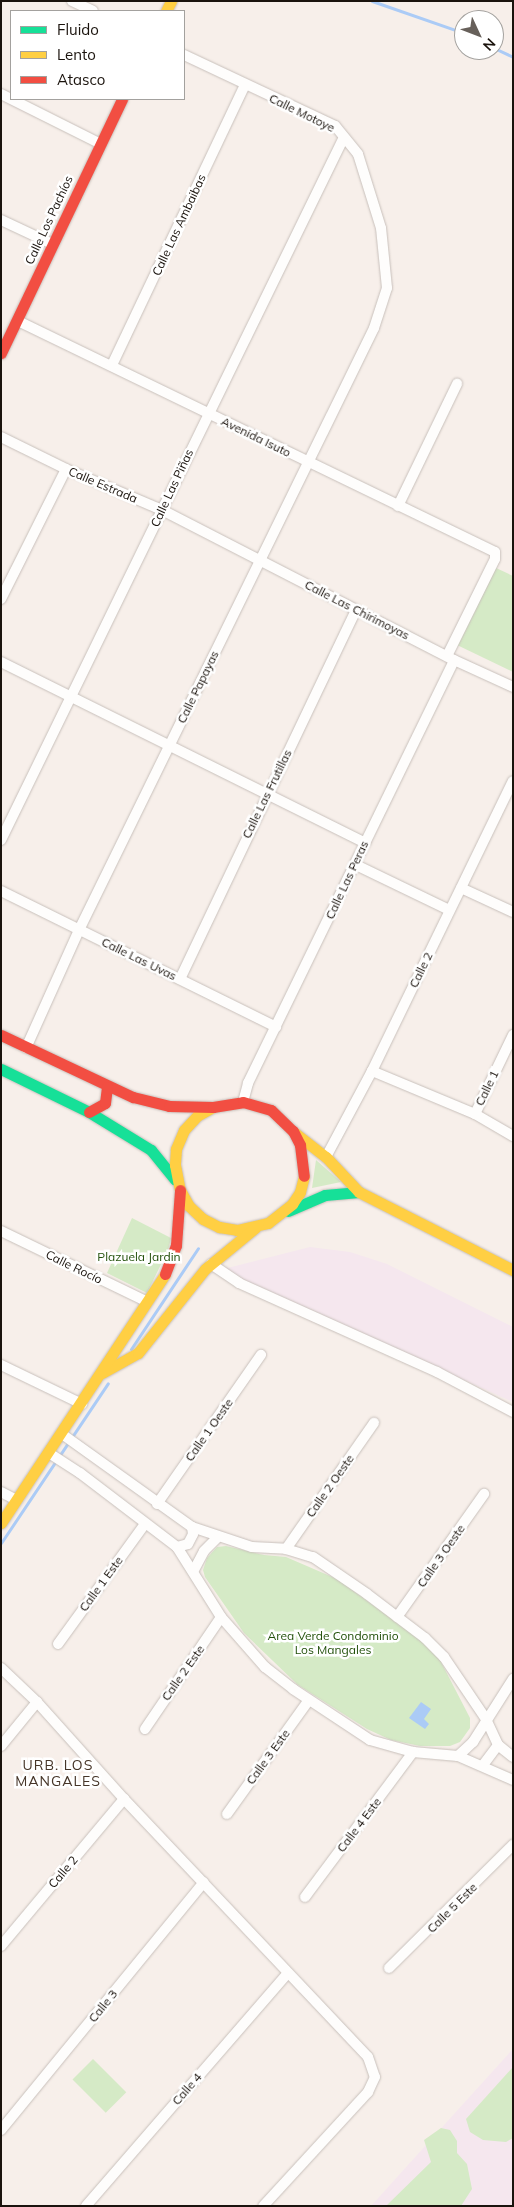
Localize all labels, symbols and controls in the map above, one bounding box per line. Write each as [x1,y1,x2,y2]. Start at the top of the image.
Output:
legend [10,10,185,100]
north arrow [454,10,504,60]
text: Fluido [57,20,99,39]
text: N [479,35,499,55]
text: Lento [57,45,96,64]
text: Atasco [57,70,105,89]
street label: Calle Motoye [267,91,337,135]
street label: Calle Las Ambaibas [149,172,209,278]
street label: Calle Los Pachíos [22,173,76,267]
street label: Avenida Isuto [219,414,293,460]
street label: Calle Las Piñas [148,447,196,529]
street label: Calle Estrada [66,464,140,506]
street label: Calle Las Chirimoyas [302,577,412,643]
street label: Calle Papayas [174,648,222,726]
street label: Calle Las Frutillas [239,747,295,841]
street label: Calle Las Peras [323,838,371,922]
street label: Calle Las Uvas [99,935,179,983]
street label: Calle 2 [406,950,436,990]
street label: Calle 1 [472,1068,502,1108]
street label: Calle Rocío [43,1247,105,1287]
park label: Plazuela Jardin [97,1250,181,1264]
street label: Calle 1 Oeste [182,1396,236,1464]
street label: Calle 2 Oeste [303,1452,357,1520]
street label: Calle 3 Oeste [414,1522,468,1590]
street label: Calle 1 Este [76,1554,126,1614]
park label: Area Verde Condominio Los Mangales [267,1629,399,1657]
street label: Calle 2 Este [159,1642,207,1704]
street label: Calle 3 Este [243,1727,293,1787]
district label: URB. LOS MANGALES [14,1757,102,1790]
street label: Calle 4 Este [334,1795,384,1855]
street label: Calle 2 [45,1853,81,1891]
street label: Calle 5 Este [424,1880,480,1936]
street label: Calle 3 [86,1987,120,2025]
street label: Calle 4 [169,2070,205,2108]

